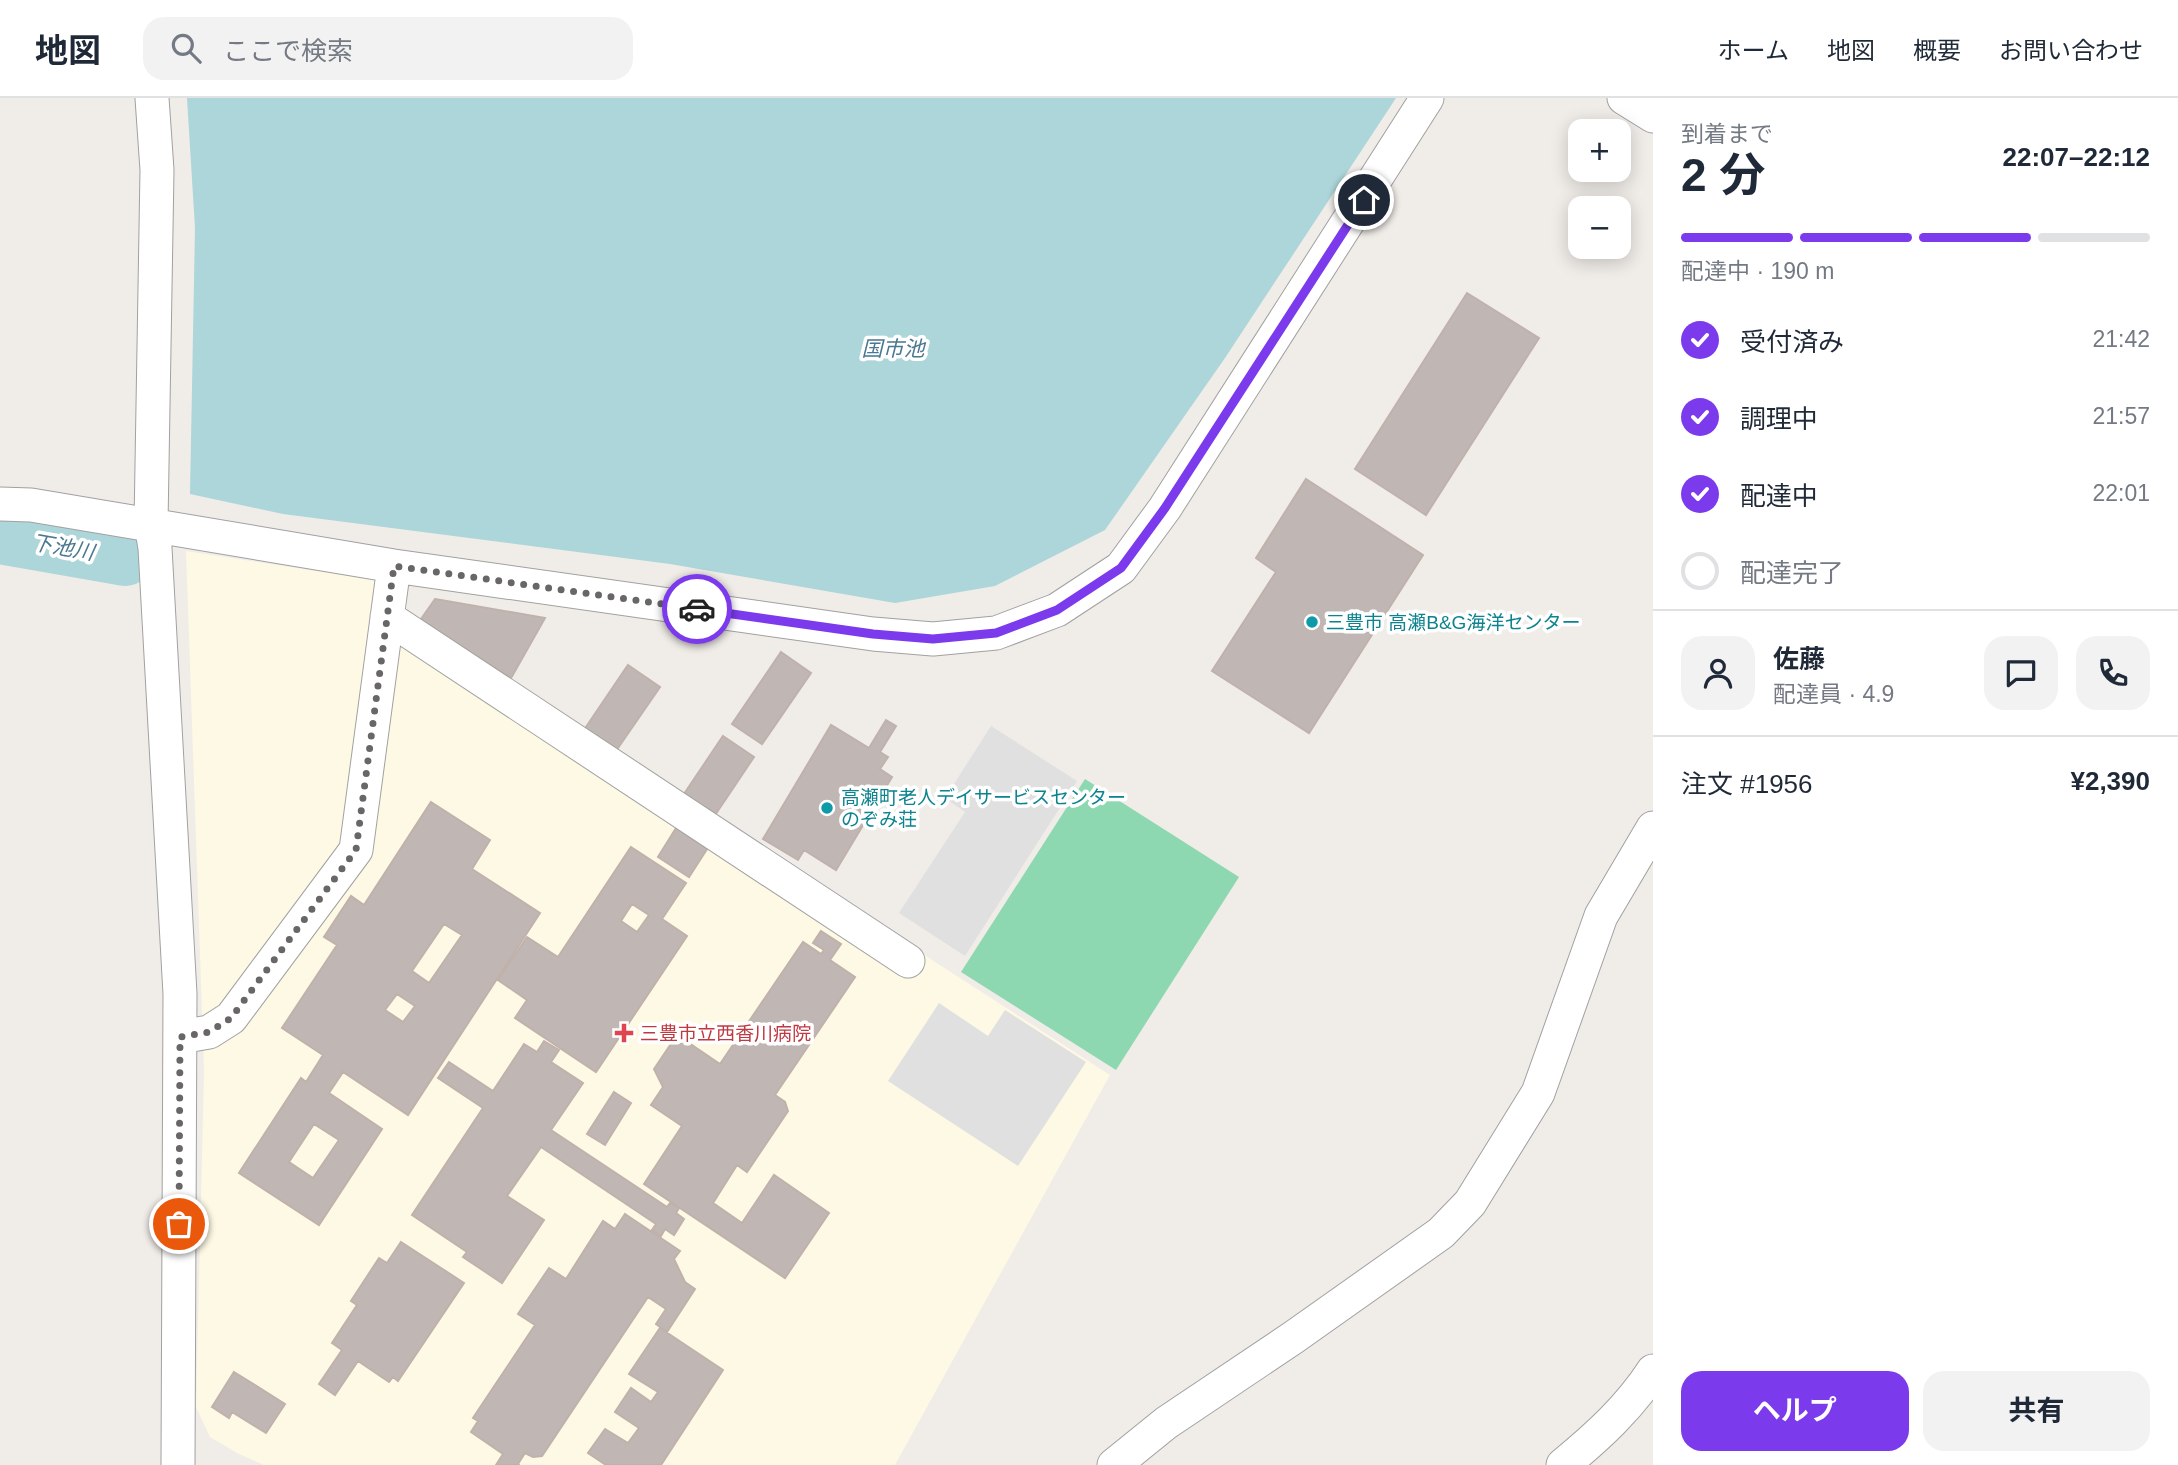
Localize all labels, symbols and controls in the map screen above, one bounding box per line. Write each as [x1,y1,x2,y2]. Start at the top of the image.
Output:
search box [143,17,633,80]
icon: search [167,29,205,67]
text: 地図 [35,32,101,69]
text: ここで検索 [223,36,353,66]
text: ホーム [1718,37,1789,64]
text: 地図 [1827,37,1875,64]
text: 概要 [1913,37,1961,64]
text: お問い合わせ [1999,37,2143,64]
map controls [1568,119,1631,259]
button: + [1568,119,1631,182]
text: 到着まで [1681,121,1773,147]
text: 22:07–22:12 [2003,142,2150,172]
text: 2 分 [1681,149,1765,201]
pin [1334,170,1394,230]
icon: home [1345,181,1383,219]
button: − [1568,196,1631,259]
text: 配達中 · 190 m [1681,258,1834,284]
icon: check [1681,321,1719,359]
text: 21:42 [2092,326,2150,352]
text: 受付済み [1740,327,1844,357]
water label: 国市池 [862,337,926,360]
icon: check [1681,398,1719,436]
text: 21:57 [2092,403,2150,429]
text: 調理中 [1740,404,1818,434]
icon: check [1681,475,1719,513]
text: 22:01 [2092,480,2150,506]
text: 配達中 [1740,481,1818,511]
water label: 下池川 [30,530,98,564]
text: 配達完了 [1740,558,1844,588]
courier [662,574,732,644]
icon: car [678,590,716,628]
place label: 三豊市 高瀬B&G海洋センター [1326,612,1580,633]
marker: 三豊市 高瀬B&G海洋センター [1304,614,1320,630]
button: person [1681,636,1755,710]
button: chat [1984,636,2058,710]
button: phone [2076,636,2150,710]
text: 佐藤 [1773,644,1825,674]
text: 配達員 · 4.9 [1773,681,1894,707]
text: ¥2,390 [2070,766,2150,796]
text: 注文 #1956 [1681,769,1813,799]
place label: 高瀬町老人デイサービスセンター のぞみ荘 [841,787,1126,830]
marker: 高瀬町老人デイサービスセンター のぞみ荘 [819,800,835,816]
marker: 三豊市立西香川病院 [614,1023,634,1043]
place label: 三豊市立西香川病院 [640,1023,811,1044]
pin [149,1194,209,1254]
icon: bag [160,1205,198,1243]
button: ヘルプ [1681,1371,1909,1451]
button: 共有 [1923,1371,2150,1451]

